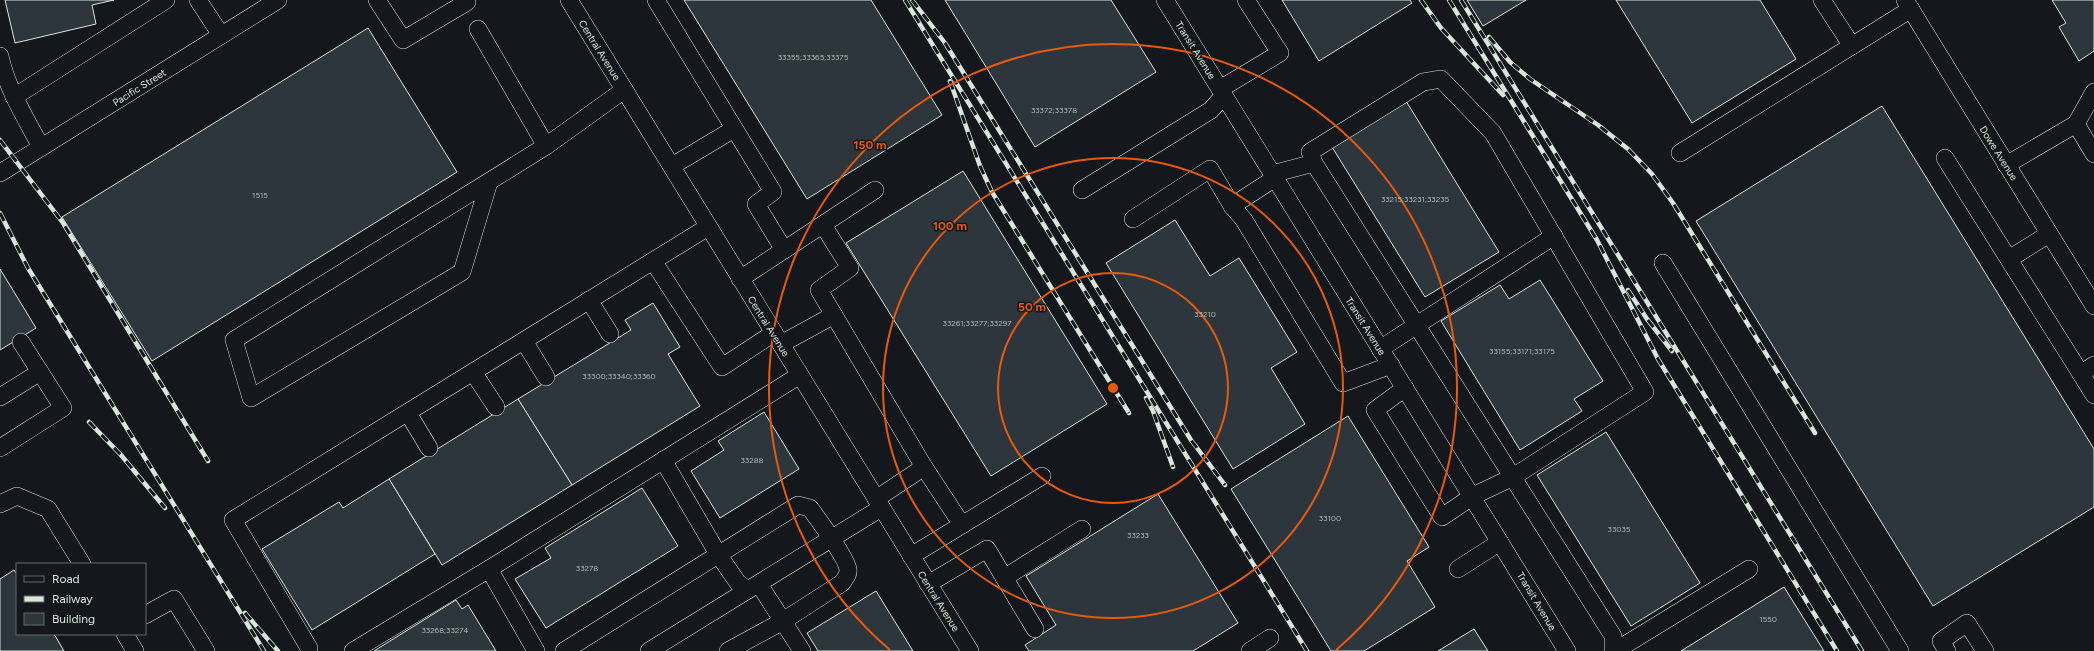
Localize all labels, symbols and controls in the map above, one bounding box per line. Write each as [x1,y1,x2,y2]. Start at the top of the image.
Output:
street label: Central Avenue [576,18,624,83]
street label: Transit Avenue [1173,19,1219,82]
house number: 33355;33365;33375 [778,52,849,62]
street label: Pacific Street [110,66,169,109]
house number: 33372;33378 [1031,105,1077,115]
street label: Dowe Avenue [1977,124,2021,183]
text: 150 m [853,138,887,152]
house number: 1515 [252,190,268,200]
house number: 33215;33231;33235 [1381,194,1449,204]
text: 100 m [933,219,967,233]
street label: Central Avenue [745,294,793,359]
street label: Transit Avenue [1343,295,1389,358]
text: 50 m [1018,300,1046,314]
house number: 33210 [1194,309,1216,319]
house number: 33261;33277;33297 [943,318,1012,328]
house number: 33155;33171;33175 [1489,346,1555,356]
house number: 33300;33340;33360 [582,371,656,381]
centre of rings [1106,381,1120,395]
house number: 33288 [741,455,764,465]
house number: 33100 [1319,513,1341,523]
house number: 33035 [1608,524,1631,534]
house number: 33233 [1127,530,1149,540]
legend [16,563,146,635]
house number: 33278 [576,563,598,573]
street label: Central Avenue [915,569,963,634]
street label: Transit Avenue [1514,570,1559,633]
text: Road [52,572,80,586]
text: Railway [52,592,93,606]
text: Building [52,612,95,626]
house number: 1550 [1759,614,1777,624]
house number: 33268;33274 [421,625,469,635]

